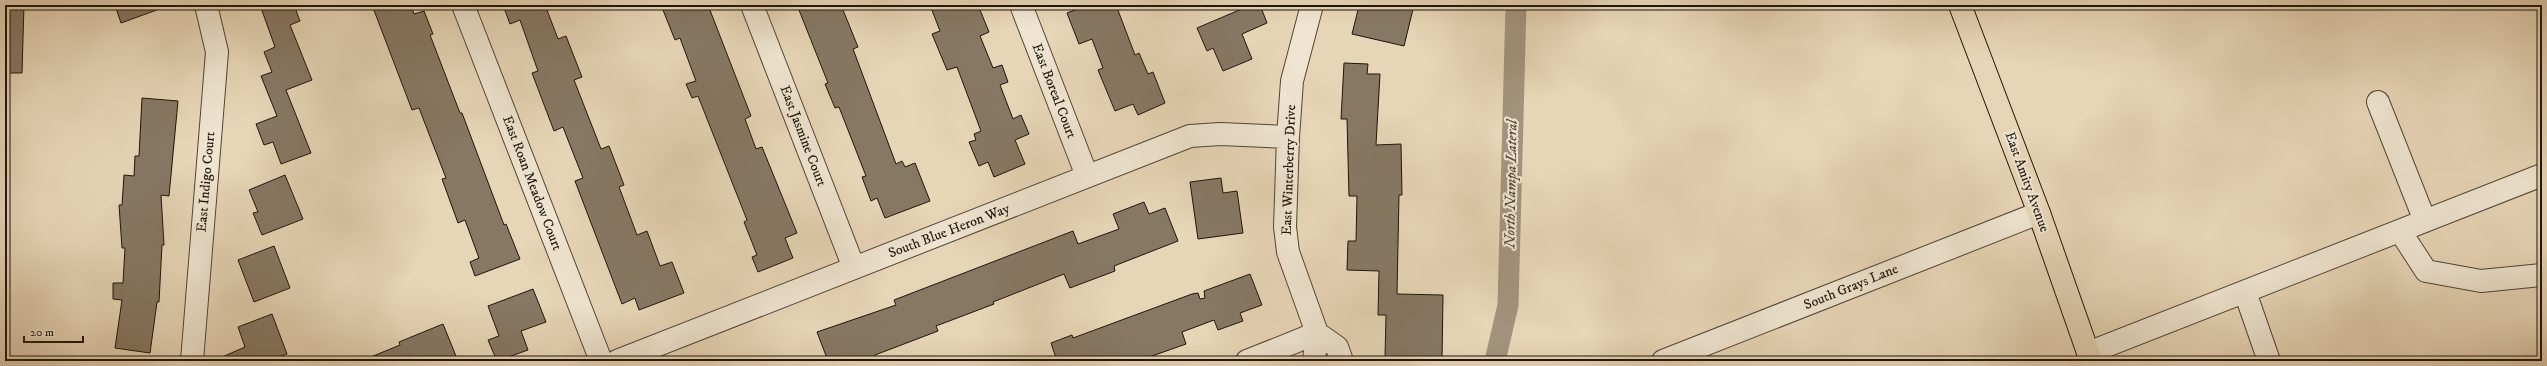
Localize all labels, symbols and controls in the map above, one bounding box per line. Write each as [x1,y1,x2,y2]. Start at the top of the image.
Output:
street label: East Boreal Court [1028,41,1081,142]
street label: East Jasmine Court [775,83,831,190]
street label: East Winterberry Drive [1278,104,1300,236]
street label: East Roan Meadow Court [498,113,566,253]
water label: North Nampa Lateral [1500,118,1522,249]
street label: East Amity Avenue [2000,129,2054,235]
street label: East Indigo Court [193,130,219,233]
street label: South Blue Heron Way [886,199,1013,262]
street label: South Grays Lane [1801,260,1901,314]
scale bar [24,318,83,344]
text: 20 m [30,325,54,340]

